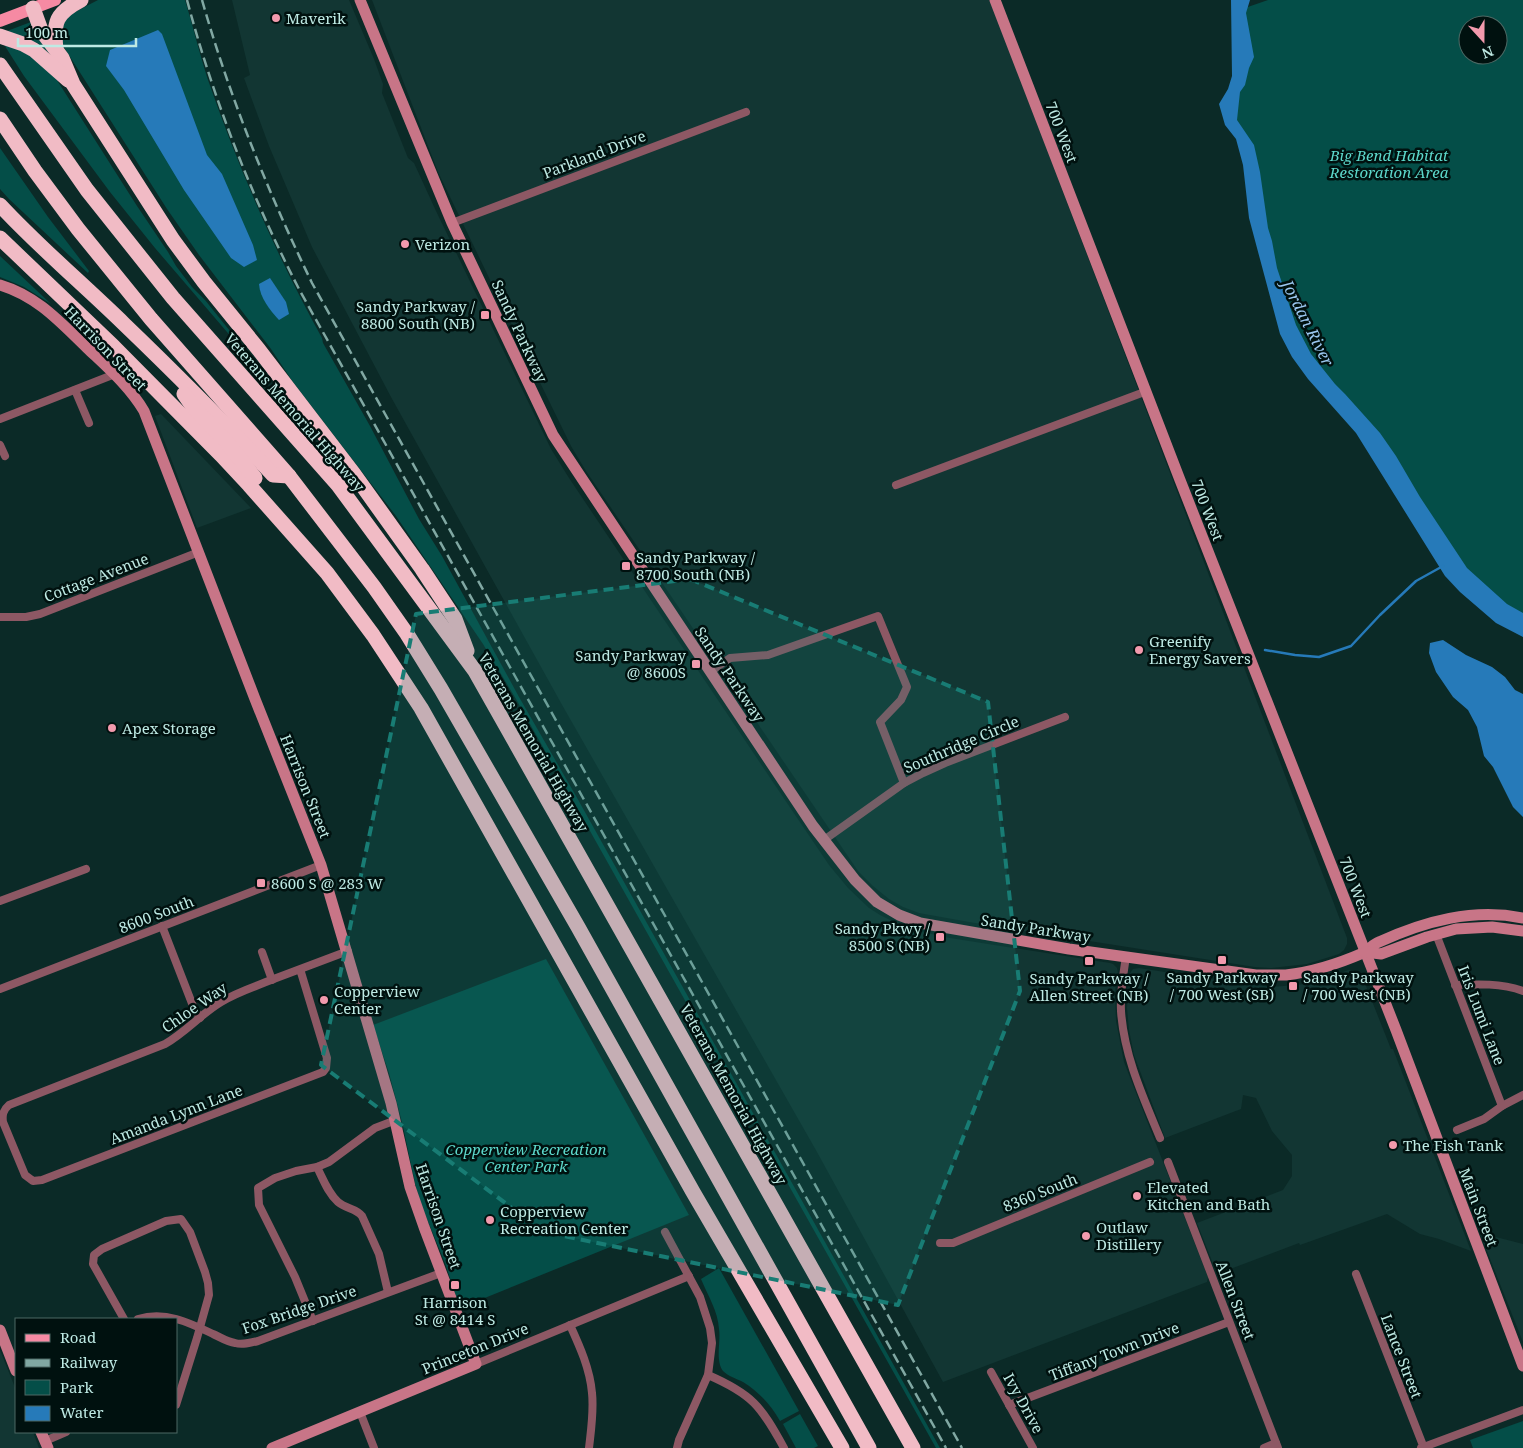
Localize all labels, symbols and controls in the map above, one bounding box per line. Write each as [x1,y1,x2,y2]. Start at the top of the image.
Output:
place label: Maverik [286,8,346,28]
marker: Maverik [270,12,282,24]
scale bar [18,15,135,47]
north arrow [1458,15,1508,65]
text: 100 m [25,22,68,42]
text: N [1479,42,1496,63]
street label: 700 West [1041,99,1083,165]
street label: Parkland Drive [540,125,648,183]
park label: Big Bend Habitat Restoration Area [1329,145,1449,182]
place label: Verizon [415,234,470,254]
marker: Verizon [399,238,411,250]
water label: Jordan River [1276,274,1339,370]
street label: Sandy Parkway [488,277,553,386]
place label: Sandy Parkway / 8800 South (NB) [356,296,476,333]
street label: Harrison Street [61,301,151,395]
marker: Sandy Parkway / 8800 South (NB) [479,309,491,321]
street label: Veterans Memorial Highway [221,329,370,496]
street label: 700 West [1187,477,1229,543]
place label: Sandy Parkway / 8700 South (NB) [636,547,756,584]
street label: Cottage Avenue [41,548,151,606]
marker: Sandy Parkway / 8700 South (NB) [620,560,632,572]
street label: Sandy Parkway [691,622,770,726]
place label: Greenify Energy Savers [1149,631,1251,668]
marker: Greenify Energy Savers [1133,644,1145,656]
place label: Sandy Parkway @ 8600S [575,645,687,682]
street label: Veterans Memorial Highway [474,649,594,836]
marker: Sandy Parkway @ 8600S [690,658,702,670]
street label: Southridge Circle [900,711,1022,777]
place label: Apex Storage [122,718,216,738]
marker: Apex Storage [106,722,118,734]
street label: Harrison Street [276,731,336,841]
street label: 700 West [1335,854,1377,920]
place label: 8600 S @ 283 W [271,873,383,893]
marker: 8600 S @ 283 W [255,877,267,889]
street label: 8600 South [116,890,197,937]
street label: Sandy Parkway [980,909,1093,947]
place label: Sandy Pkwy / 8500 S (NB) [835,918,931,955]
marker: Sandy Pkwy / 8500 S (NB) [934,931,946,943]
marker: Sandy Parkway / 700 West (SB) [1216,954,1228,966]
marker: Sandy Parkway / Allen Street (NB) [1083,955,1095,967]
street label: Iris Lumi Lane [1454,962,1510,1068]
place label: Sandy Parkway / 700 West (SB) [1167,967,1278,1004]
place label: Sandy Parkway / 700 West (NB) [1303,967,1414,1004]
place label: Sandy Parkway / Allen Street (NB) [1030,968,1149,1005]
street label: Chloe Way [157,977,231,1037]
marker: Sandy Parkway / 700 West (NB) [1287,980,1299,992]
place label: Copperview Center [334,981,420,1018]
marker: Copperview Center [318,994,330,1006]
street label: Veterans Memorial Highway [676,1000,792,1188]
street label: Amanda Lynn Lane [107,1079,245,1149]
place label: The Fish Tank [1403,1135,1503,1155]
park label: Copperview Recreation Center Park [445,1139,607,1176]
marker: The Fish Tank [1387,1139,1399,1151]
street label: Harrison Street [412,1161,466,1271]
street label: Main Street [1455,1165,1503,1249]
street label: 8360 South [1000,1168,1081,1216]
place label: Elevated Kitchen and Bath [1147,1177,1271,1214]
marker: Elevated Kitchen and Bath [1131,1190,1143,1202]
place label: Copperview Recreation Center [500,1201,628,1238]
marker: Copperview Recreation Center [484,1214,496,1226]
place label: Outlaw Distillery [1096,1217,1162,1254]
marker: Outlaw Distillery [1080,1230,1092,1242]
street label: Allen Street [1212,1258,1260,1342]
marker: Harrison St @ 8414 S [449,1279,461,1291]
street label: Fox Bridge Drive [239,1280,359,1338]
place label: Harrison St @ 8414 S [415,1292,495,1329]
street label: Lance Street [1377,1311,1427,1401]
street label: Tiffany Town Drive [1046,1317,1182,1385]
legend [15,1318,178,1433]
street label: Princeton Drive [419,1318,531,1378]
text: Road [60,1327,96,1347]
text: Railway [60,1352,118,1372]
street label: Ivy Drive [999,1369,1049,1437]
text: Park [60,1377,94,1397]
text: Water [60,1402,103,1422]

